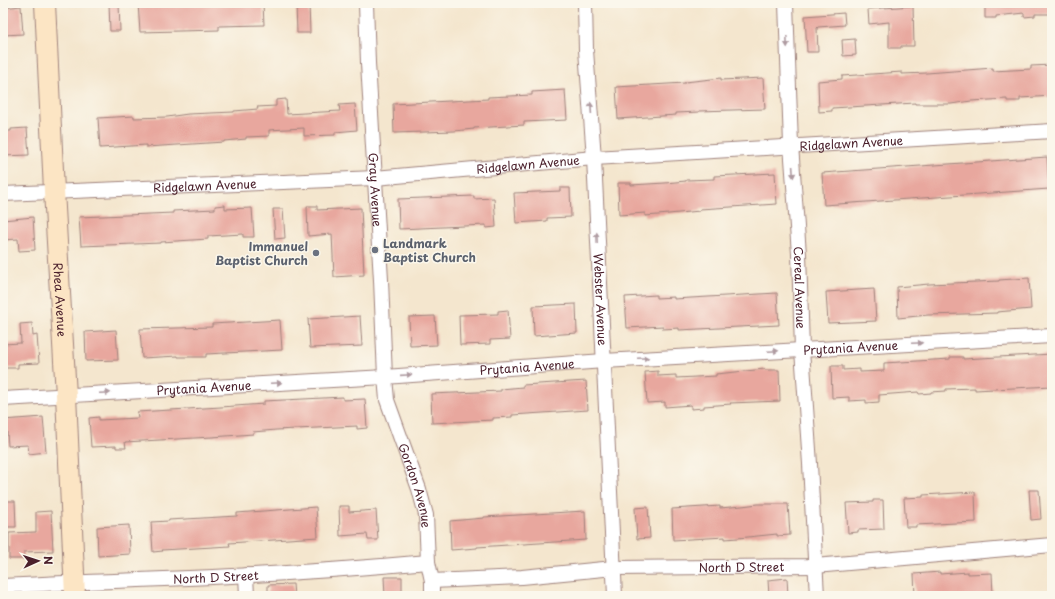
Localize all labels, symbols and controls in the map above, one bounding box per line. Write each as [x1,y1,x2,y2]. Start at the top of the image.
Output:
one-way arrow [784,36,790,49]
one-way arrow [587,102,594,114]
street label: Ridgelawn Avenue [799,131,904,155]
street label: Ridgelawn Avenue [476,150,581,178]
street label: Gray Avenue [364,152,387,228]
one-way arrow [790,166,797,178]
street label: Ridgelawn Avenue [153,174,257,197]
one-way arrow [594,232,601,244]
place label: Landmark Baptist Church [383,234,476,266]
place label: Immanuel Baptist Church [215,237,308,269]
marker: Landmark Baptist Church [370,245,380,255]
street label: Cereal Avenue [789,246,810,330]
marker: Immanuel Baptist Church [311,248,321,258]
street label: Webster Avenue [590,253,612,346]
street label: Rhea Avenue [49,262,72,337]
street label: Prytania Avenue [802,336,899,359]
one-way arrow [911,340,923,347]
one-way arrow [767,348,779,355]
street label: Prytania Avenue [479,354,576,379]
one-way arrow [637,355,649,362]
one-way arrow [400,372,412,379]
street label: Prytania Avenue [156,376,252,399]
one-way arrow [270,380,282,387]
one-way arrow [99,390,112,396]
street label: Gordon Avenue [394,441,436,529]
north arrow [18,541,58,581]
text: N [40,556,57,566]
street label: North D Street [699,557,784,576]
street label: North D Street [173,566,259,588]

